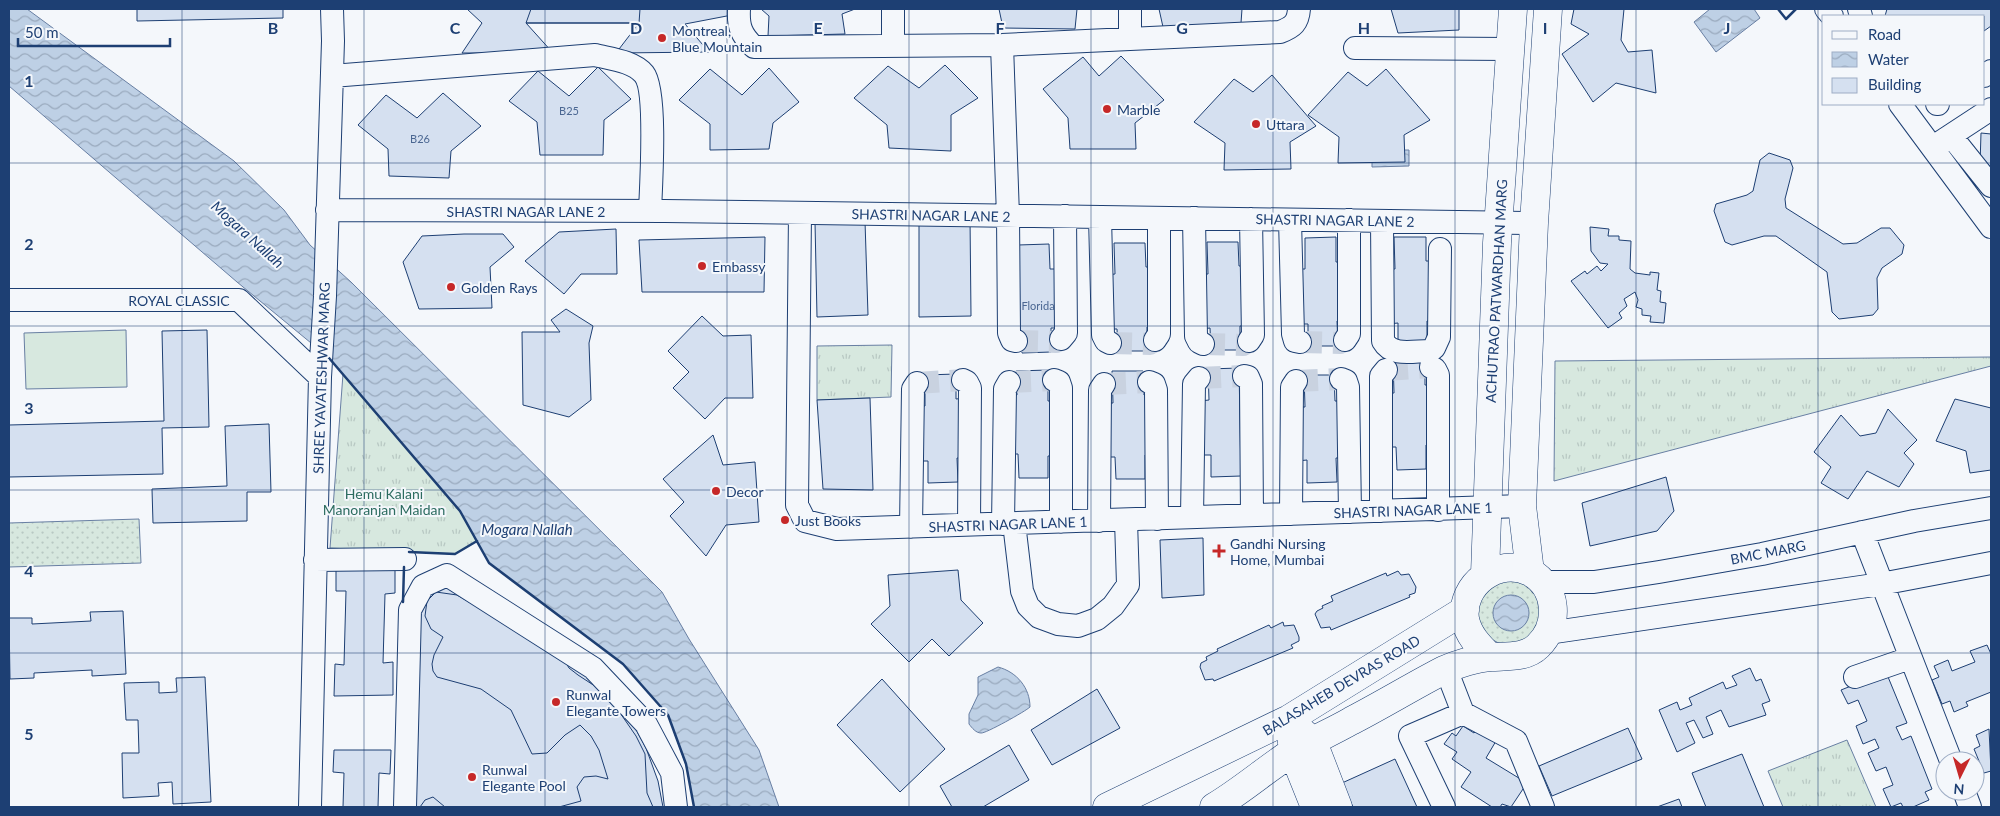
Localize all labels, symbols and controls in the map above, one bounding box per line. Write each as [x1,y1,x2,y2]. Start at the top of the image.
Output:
scale bar [18,15,170,47]
legend [1822,15,1985,105]
text: B [268,18,278,37]
text: C [450,18,461,37]
text: D [630,18,642,37]
text: E [813,18,823,37]
text: F [995,18,1005,37]
text: G [1176,18,1188,37]
text: H [1358,18,1370,37]
text: I [1543,18,1547,37]
text: J [1724,18,1730,37]
place label: Montreal, Blue Mountain [672,22,762,55]
text: 50 m [25,23,59,41]
text: Road [1868,25,1901,43]
marker: Montreal, Blue Mountain [656,32,668,44]
text: Water [1868,50,1909,68]
text: 1 [24,71,34,90]
text: Building [1868,75,1921,93]
place label: Marble [1117,101,1160,118]
marker: Marble [1101,103,1113,115]
house number: B25 [559,104,579,117]
place label: Uttara [1266,116,1305,133]
marker: Uttara [1250,118,1262,130]
house number: B26 [410,132,430,145]
street label: ACHUTRAO PATWARDHAN MARG [1482,179,1510,403]
water label: Mogara Nallah [208,197,288,271]
street label: SHASTRI NAGAR LANE 2 [447,203,605,220]
street label: SHASTRI NAGAR LANE 2 [851,205,1011,225]
street label: SHASTRI NAGAR LANE 2 [1255,210,1415,230]
text: 2 [24,234,34,253]
place label: Embassy [712,258,766,275]
marker: Embassy [696,260,708,272]
place label: Golden Rays [461,279,538,296]
marker: Golden Rays [445,281,457,293]
street label: SHREE YAVATESHWAR MARG [309,282,333,474]
street label: ROYAL CLASSIC [128,292,230,309]
house number: Florida [1021,299,1055,312]
text: 3 [24,398,34,417]
place label: Decor [726,483,764,500]
park label: Hemu Kalani Manoranjan Maidan [323,485,445,518]
marker: Decor [710,485,722,497]
street label: SHASTRI NAGAR LANE 1 [1333,499,1493,521]
place label: Just Books [795,512,861,529]
street label: SHASTRI NAGAR LANE 1 [928,513,1088,535]
marker: Just Books [779,514,791,526]
water label: Mogara Nallah [481,520,573,538]
place label: Gandhi Nursing Home, Mumbai [1230,535,1326,568]
street label: BMC MARG [1729,536,1807,568]
marker: Gandhi Nursing Home, Mumbai [1212,544,1226,558]
text: 4 [24,561,34,580]
street label: BALASAHEB DEVRAS ROAD [1259,631,1423,739]
place label: Runwal Elegante Towers [566,686,666,719]
marker: Runwal Elegante Towers [550,696,562,708]
text: 5 [24,724,34,743]
north arrow [1935,751,1985,801]
place label: Runwal Elegante Pool [482,761,566,794]
marker: Runwal Elegante Pool [466,771,478,783]
text: N [1953,781,1965,798]

